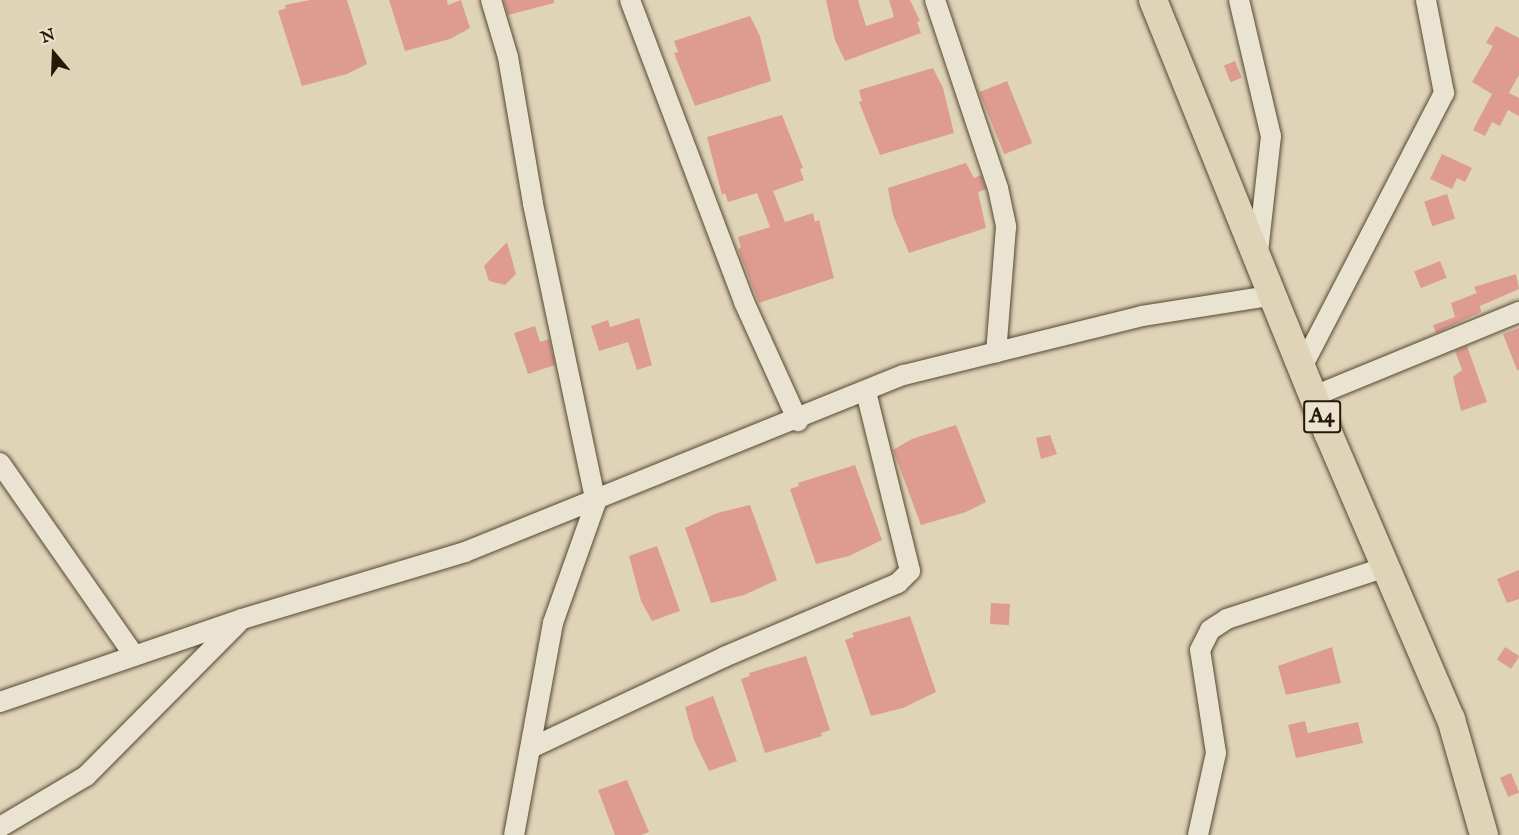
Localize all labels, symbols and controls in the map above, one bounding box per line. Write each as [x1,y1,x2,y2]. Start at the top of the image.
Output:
north arrow [24,24,84,84]
text: N [38,25,58,49]
road number: A4 [1302,398,1342,436]

